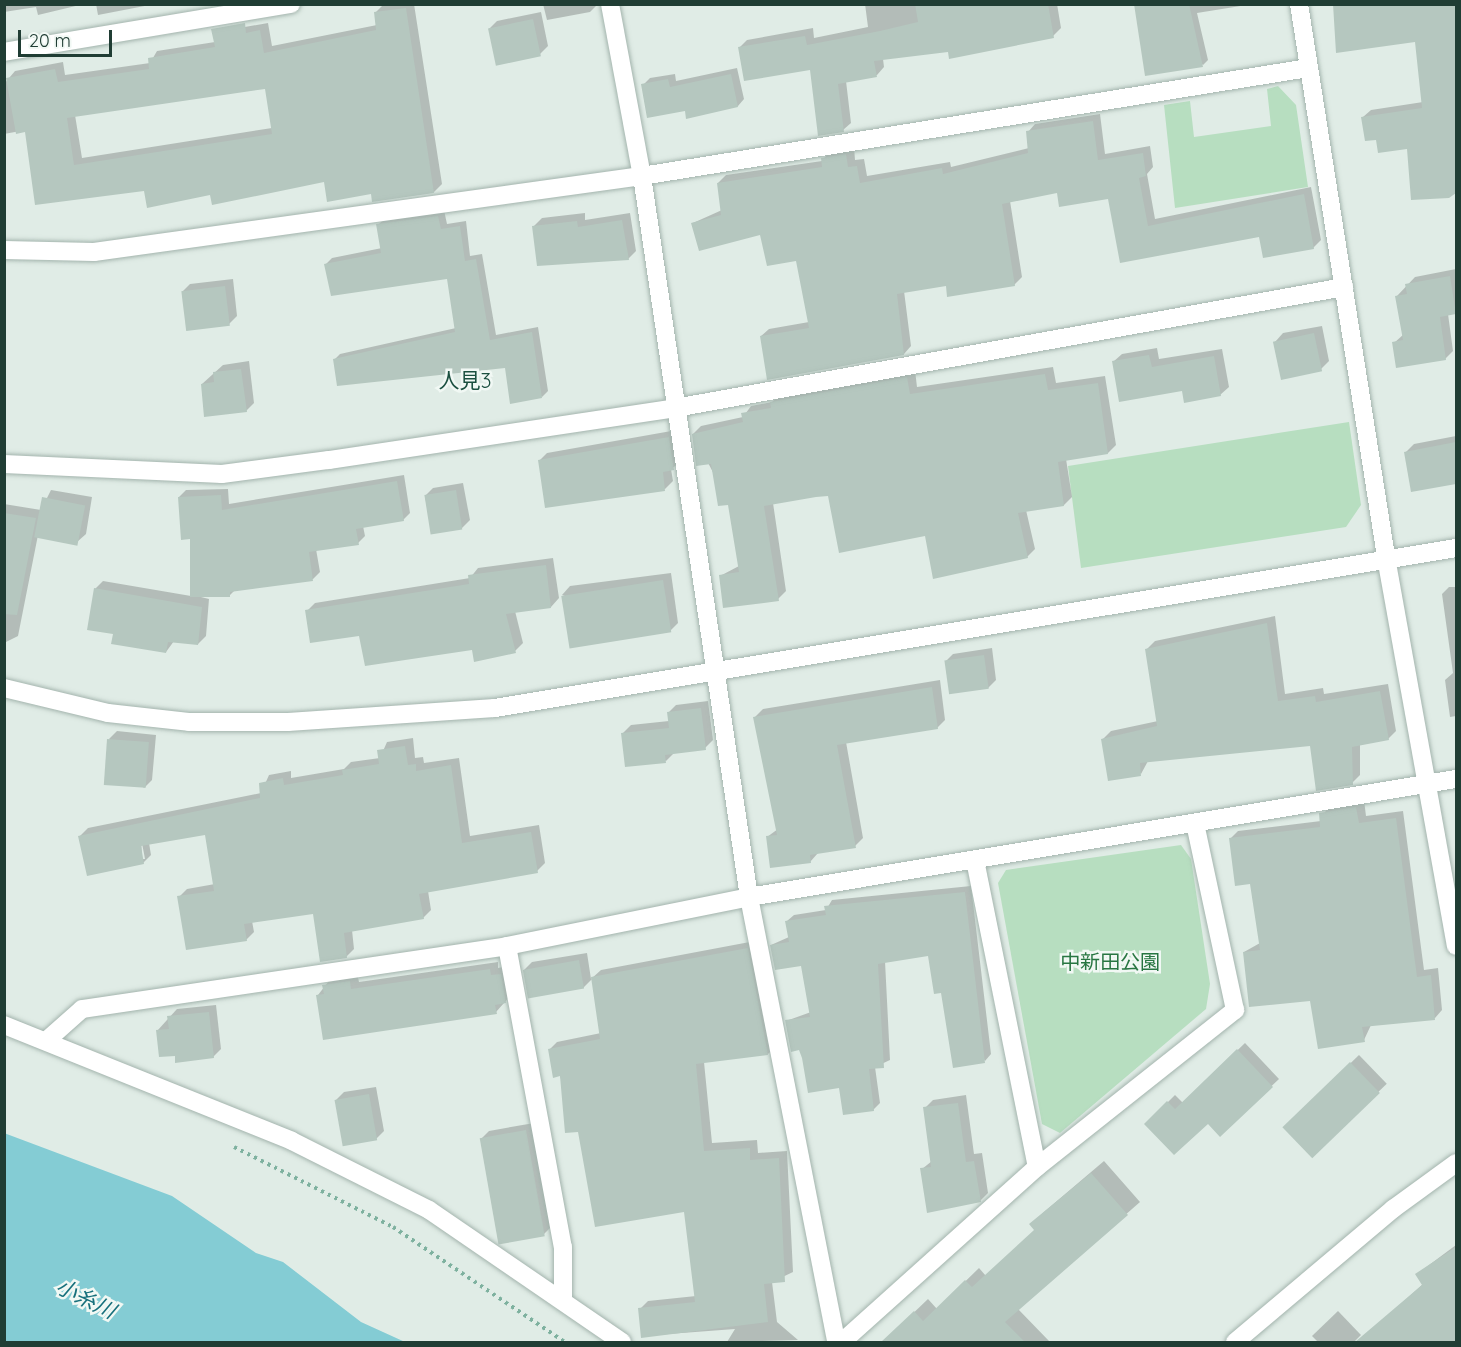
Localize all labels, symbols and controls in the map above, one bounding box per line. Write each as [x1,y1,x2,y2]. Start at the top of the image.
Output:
scale bar [21,18,116,56]
text: 20 m [29,29,71,52]
district label: 人見3 [438,367,492,393]
park label: 中新田公園 [1060,949,1160,973]
water label: 小糸川 [52,1273,120,1323]

